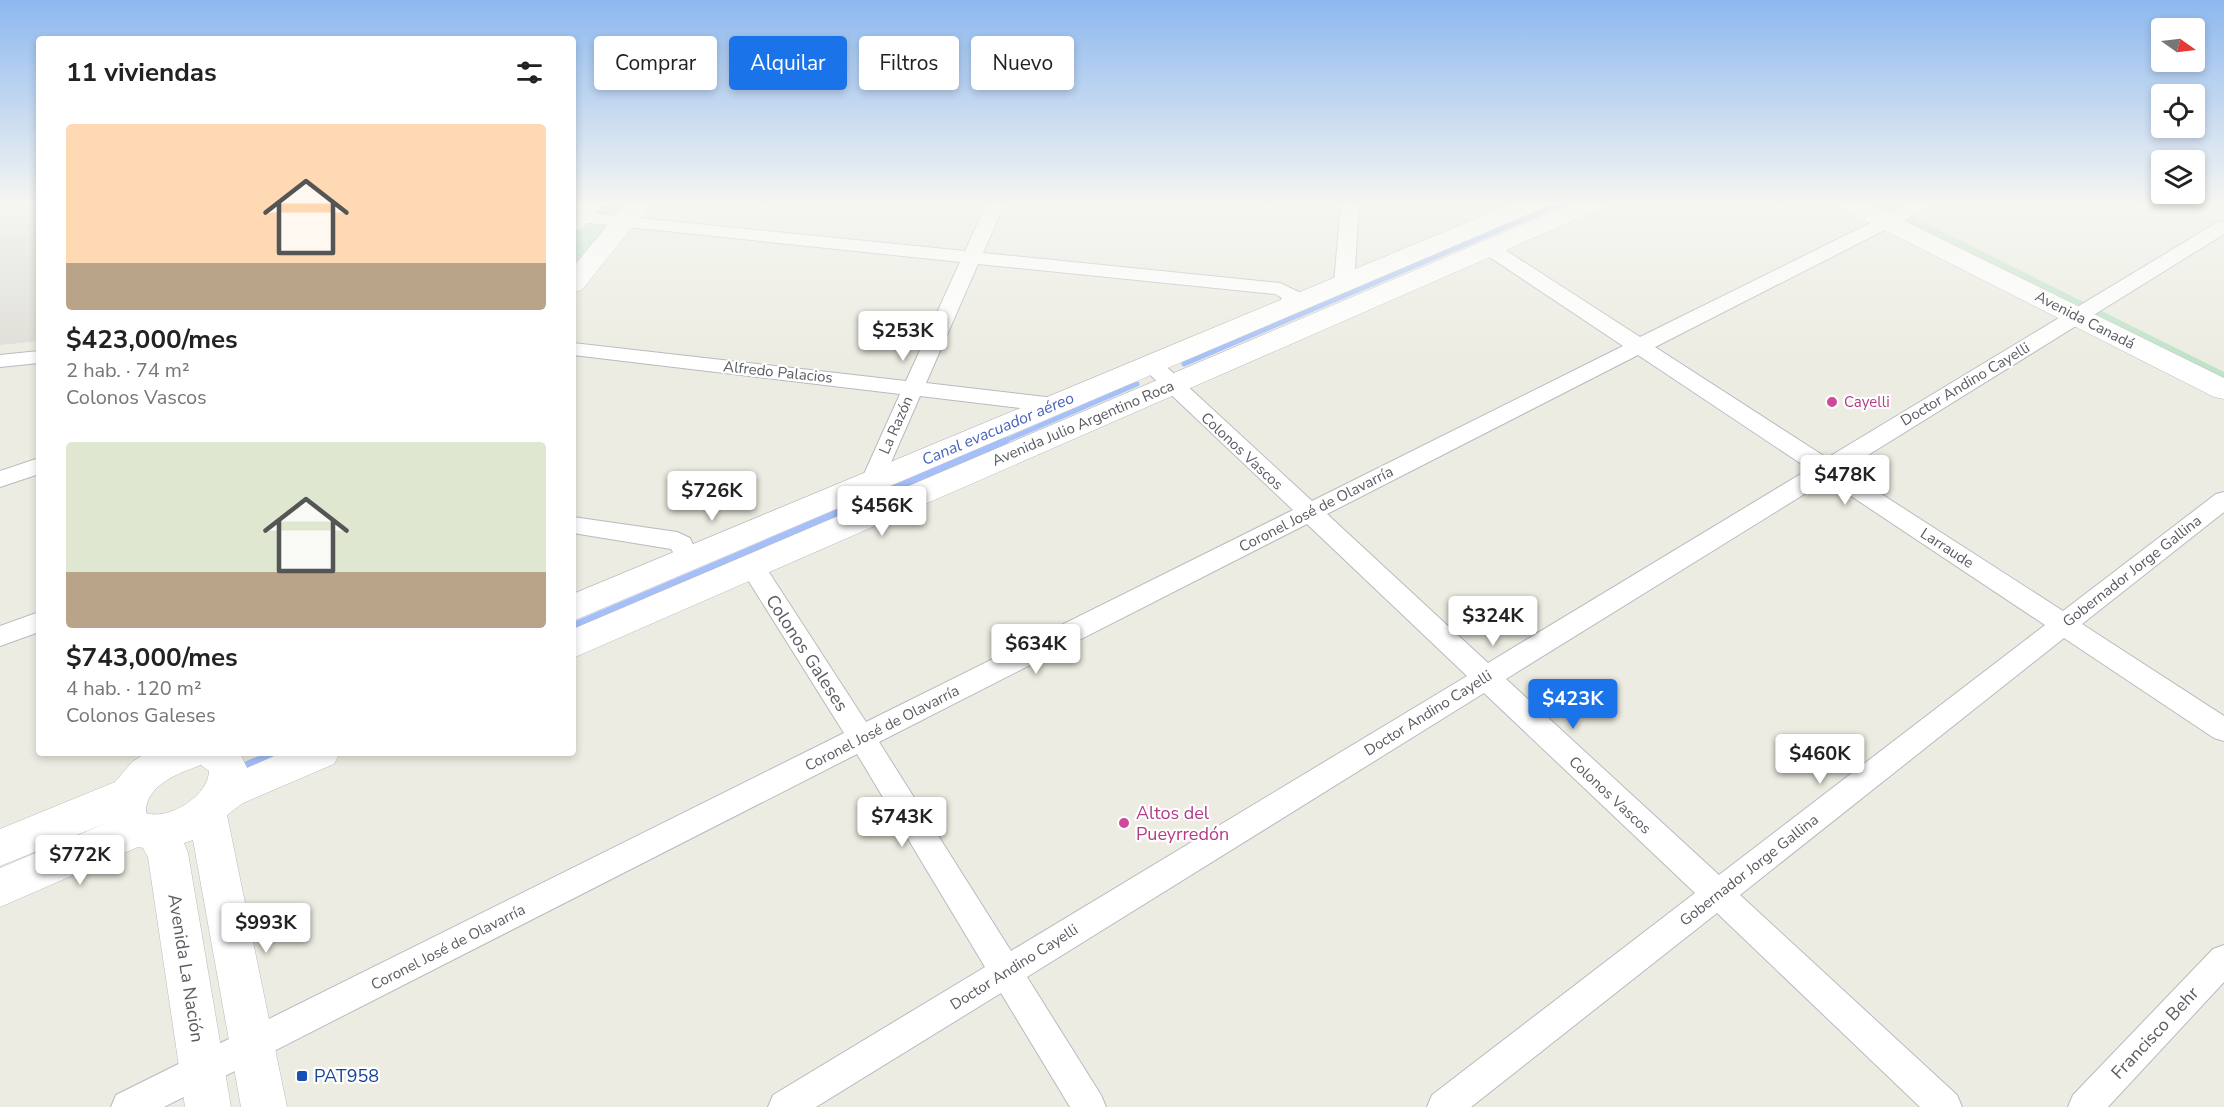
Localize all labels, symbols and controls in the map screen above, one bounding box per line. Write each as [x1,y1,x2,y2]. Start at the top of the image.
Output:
north arrow [2151,18,2205,72]
map controls [2151,18,2205,204]
chip: Comprar [594,36,717,90]
chip: Alquilar [729,36,847,90]
chip: Filtros [859,36,959,90]
chip: Nuevo [971,36,1074,90]
text: 11 viviendas [66,55,217,90]
icon: filters [513,56,546,89]
button: locate [2151,84,2205,138]
button: layers [2151,150,2205,204]
icon: home [252,163,360,271]
street label: Avenida Canadá [2032,286,2138,354]
pin: $253K [861,311,945,362]
text: $253K [872,317,934,344]
text: $423,000/mes [66,322,238,357]
street label: Doctor Andino Cayelli [1897,338,2033,430]
street label: Alfredo Palacios [722,356,834,388]
text: 2 hab. · 74 m² [66,357,190,384]
street label: Avenida Julio Argentino Roca [989,375,1177,471]
text: Colonos Vascos [66,384,207,411]
water label: Canal evacuador aéreo [919,387,1078,471]
place label: Cayelli [1844,392,1890,412]
street label: La Razón [874,393,918,457]
marker: Cayelli [1825,395,1839,409]
street label: Colonos Vascos [1197,408,1287,494]
pin: $478K [1803,455,1887,506]
street label: Coronel José de Olavarría [1235,461,1397,557]
text: $478K [1814,461,1876,488]
pin: $726K [670,471,754,522]
text: $726K [681,477,743,504]
icon: home [252,481,360,589]
pin: $456K [840,486,924,537]
text: $456K [851,492,913,519]
street label: Gobernador Jorge Gallina [2059,511,2205,631]
street label: Larraude [1916,523,1978,573]
street label: Colonos Galeses [760,590,854,716]
pin: $324K [1451,596,1535,647]
text: $324K [1462,602,1524,629]
pin: $634K [994,624,1078,675]
text: $634K [1005,630,1067,657]
text: $743,000/mes [66,640,238,675]
street label: Doctor Andino Cayelli [1360,666,1496,760]
text: 4 hab. · 120 m² [66,675,202,702]
pin: $423K [1531,679,1615,730]
street label: Coronel José de Olavarría [801,680,963,776]
text: $423K [1542,685,1604,712]
text: Colonos Galeses [66,702,216,729]
pin: $460K [1778,734,1862,785]
text: $460K [1789,740,1851,767]
street label: Colonos Vascos [1565,752,1655,838]
pin: $743K [860,797,944,848]
place label: Altos del Pueyrredón [1136,801,1229,846]
text: $743K [871,803,933,830]
street label: Gobernador Jorge Gallina [1676,810,1822,930]
marker: Altos del Pueyrredón [1117,816,1131,830]
pin: $772K [38,835,122,886]
text: $772K [49,841,111,868]
street label: Avenida La Nación [162,892,210,1044]
street label: Coronel José de Olavarría [367,899,529,995]
pin: $993K [224,903,308,954]
text: $993K [235,909,297,936]
street label: Doctor Andino Cayelli [946,920,1082,1014]
street label: Francisco Behr [2106,981,2204,1084]
place label: PAT958 [314,1064,379,1088]
marker: PAT958 [295,1069,309,1083]

